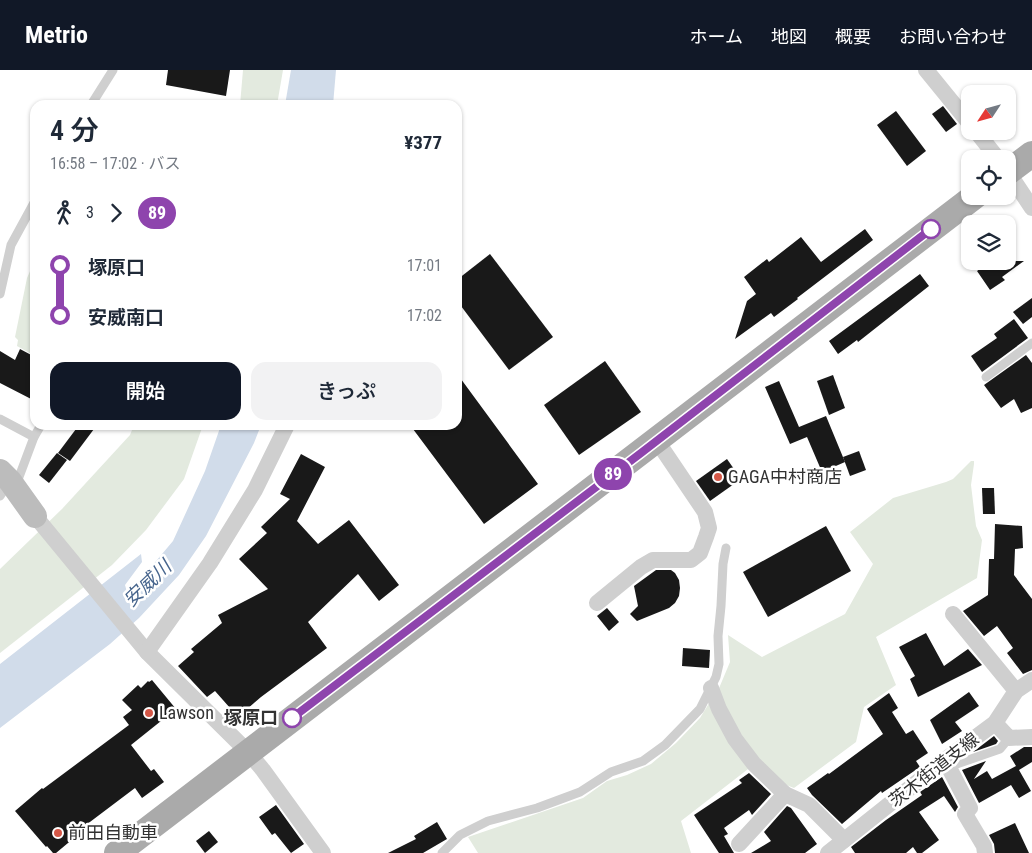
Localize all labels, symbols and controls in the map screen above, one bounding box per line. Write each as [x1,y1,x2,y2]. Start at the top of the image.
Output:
text: Metrio [25,21,88,49]
text: ホーム [690,26,743,47]
text: 地図 [771,26,807,47]
text: 概要 [835,26,871,47]
text: お問い合わせ [899,26,1007,47]
north arrow [961,85,1016,140]
map controls [961,85,1016,270]
text: 4 分 [50,114,99,147]
text: ¥377 [404,131,442,154]
button: locate [961,150,1016,205]
text: 16:58 – 17:02 · バス [50,154,180,173]
icon: walk [50,199,78,227]
icon: forward [102,199,130,227]
text: 89 [148,202,166,223]
text: 3 [86,203,94,222]
button: layers [961,215,1016,270]
unlabelled marker [921,219,941,239]
text: 塚原口 [88,256,145,279]
text: 17:01 [407,256,442,275]
text: 安威南口 [88,306,164,329]
text: 17:02 [407,306,442,325]
button: 開始 [50,362,241,420]
button: きっぷ [251,362,442,420]
line badge: 89 [590,458,636,490]
text: 89 [604,463,622,484]
place label: GAGA中村商店 [728,466,842,487]
marker: GAGA中村商店 [712,471,724,483]
water label: 安威川 [119,554,177,611]
place label: Lawson [159,702,214,723]
marker: Lawson [143,707,155,719]
place label: 塚原口 [224,707,278,728]
marker: 塚原口 [282,708,302,728]
street label: 茨木街道支線 [885,728,983,811]
place label: 前田自動車 [68,822,158,843]
marker: 前田自動車 [52,827,64,839]

